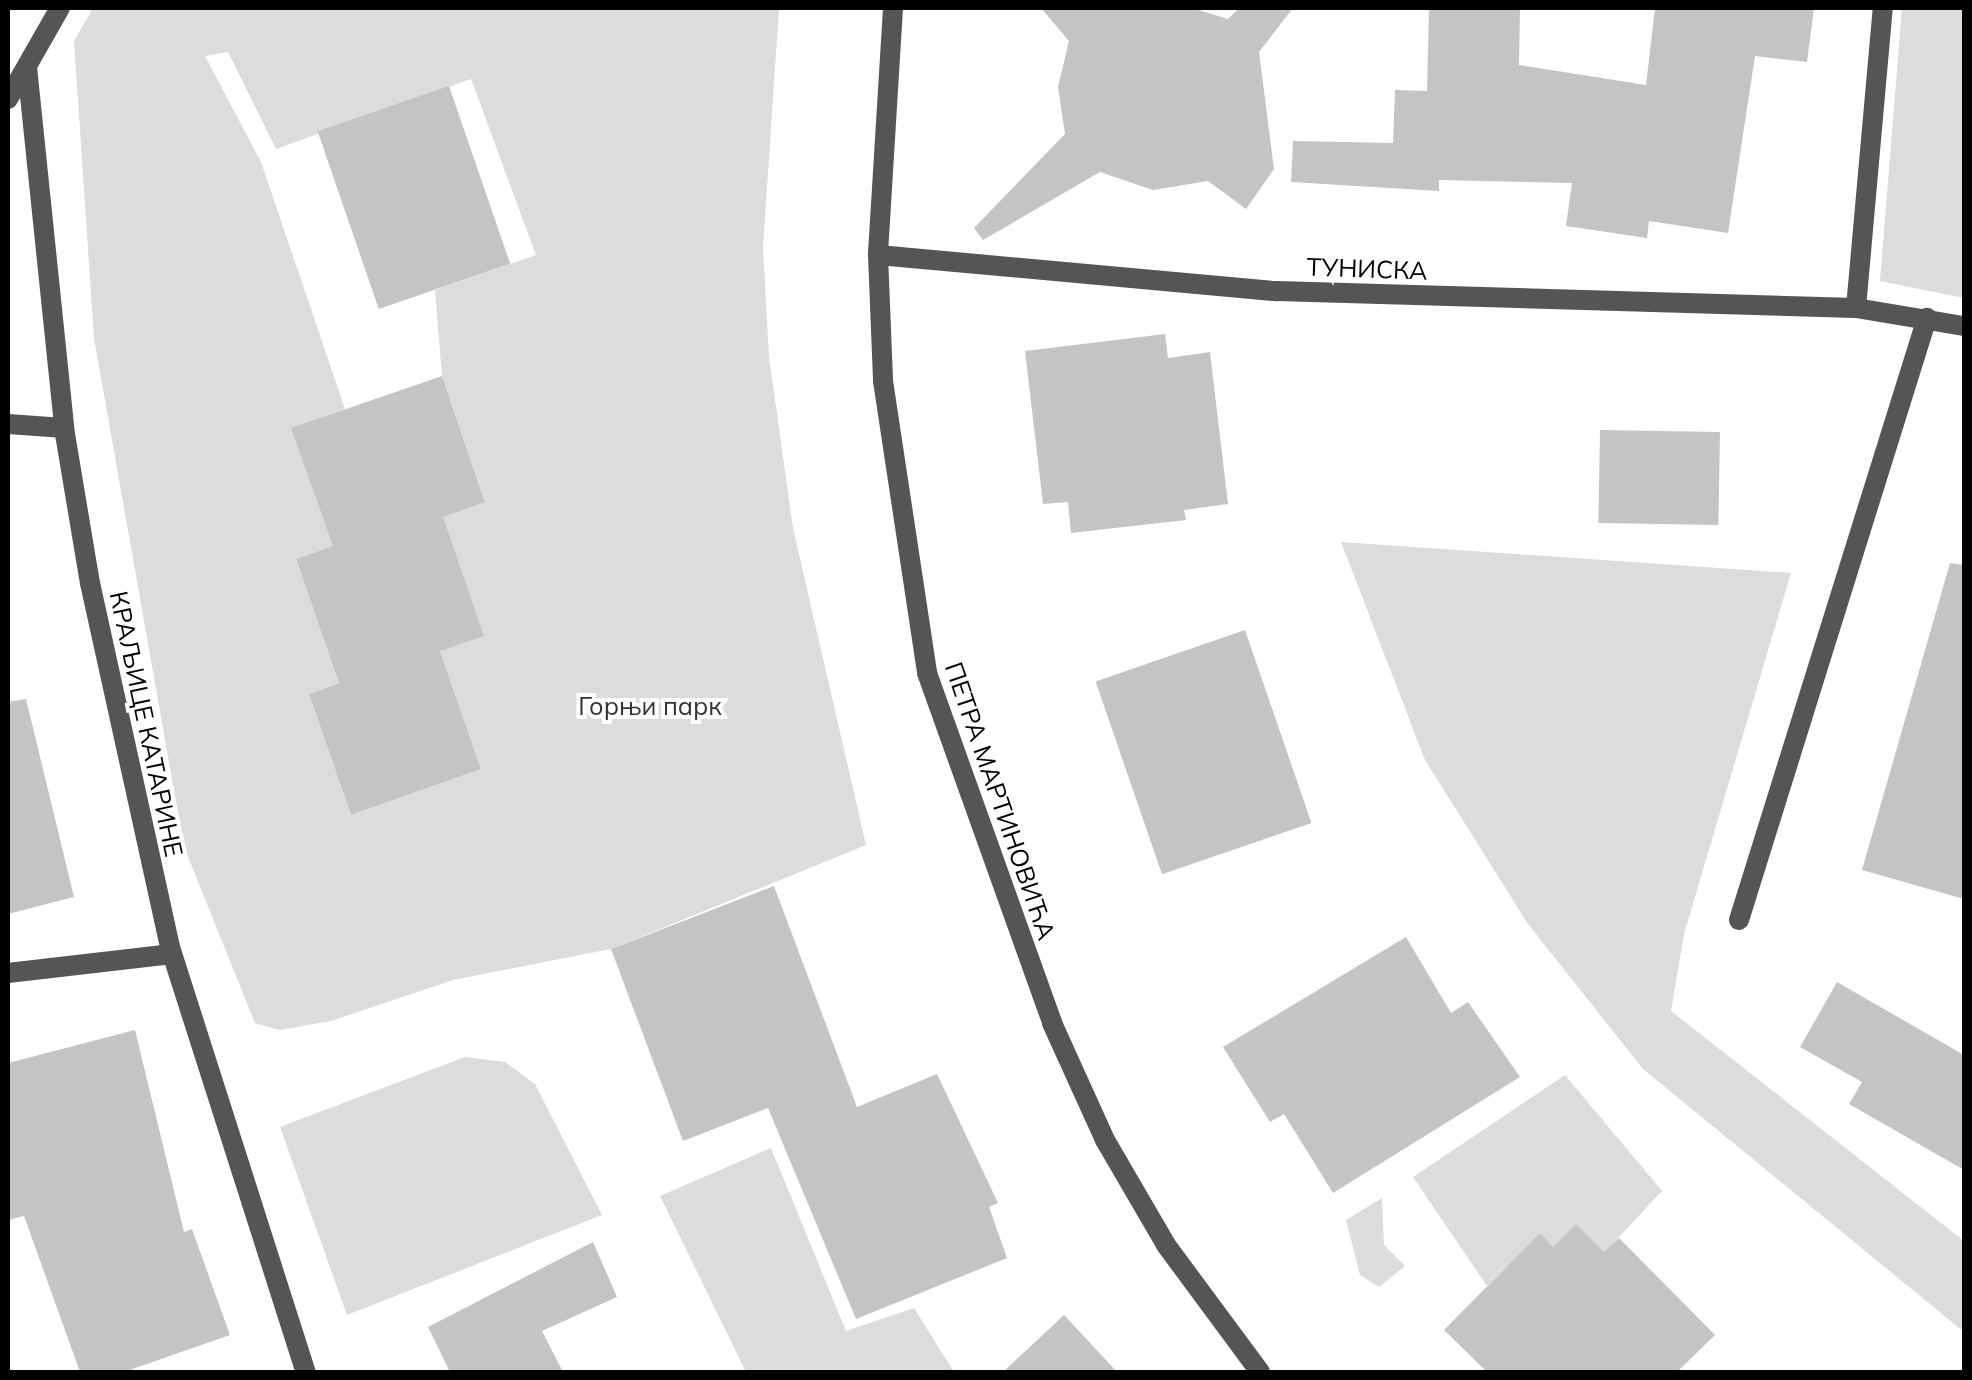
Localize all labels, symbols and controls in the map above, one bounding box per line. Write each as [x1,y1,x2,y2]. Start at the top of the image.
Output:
street label: ТУНИСКА [1306,252,1428,286]
street label: КРАЉИЦЕ КАТАРИНЕ [103,588,189,860]
street label: ПЕТРА МАРТИНОВИЋА [938,658,1062,944]
park label: Горњи парк [578,691,722,721]

